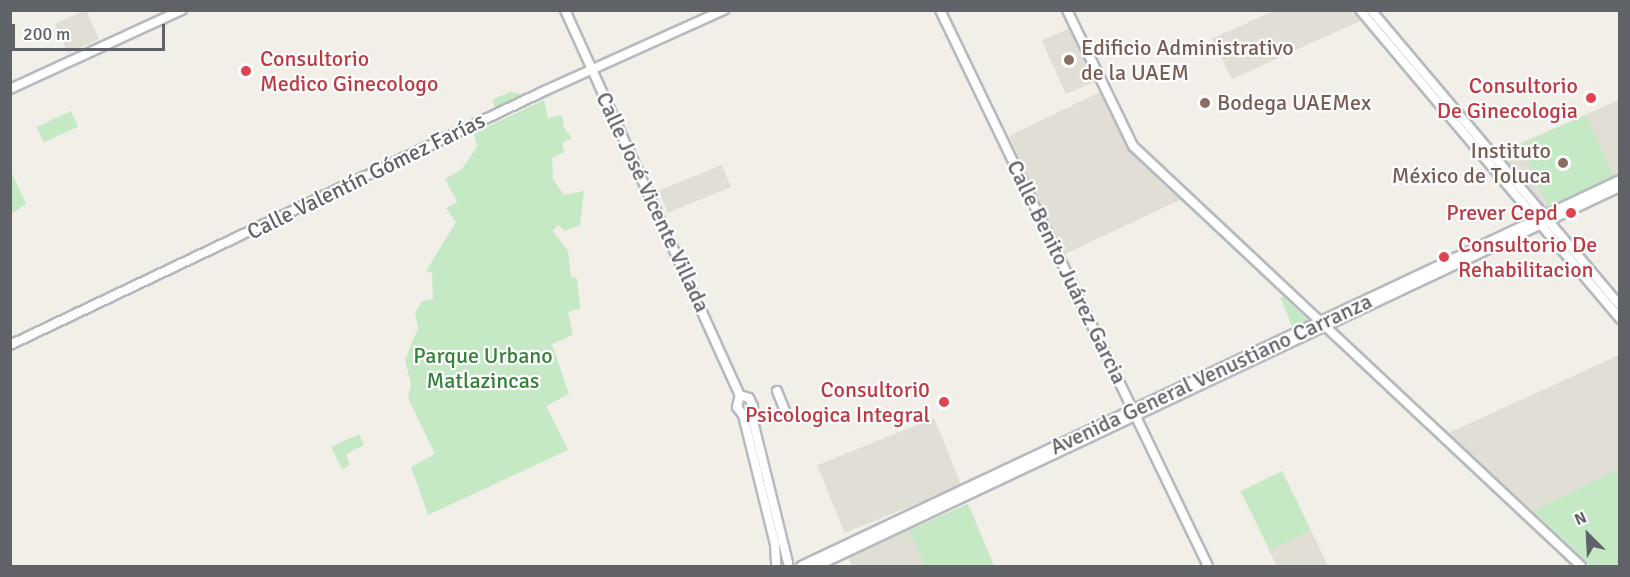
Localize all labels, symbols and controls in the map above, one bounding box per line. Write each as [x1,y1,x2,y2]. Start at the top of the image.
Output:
scale bar [15,12,168,50]
text: 200 m [23,23,70,45]
place label: Edificio Administrativo de la UAEM [1081,34,1294,86]
place label: Consultorio Medico Ginecologo [260,45,438,96]
marker: Edificio Administrativo de la UAEM [1062,53,1076,67]
marker: Consultorio Medico Ginecologo [237,62,255,80]
place label: Consultorio De Ginecologia [1437,72,1578,124]
street label: Calle José Vicente Villada [590,88,716,316]
marker: Consultorio De Ginecologia [1582,89,1600,107]
place label: Bodega UAEMex [1217,90,1371,116]
marker: Bodega UAEMex [1198,96,1212,110]
street label: Calle Valentín Gómez Farías [243,107,489,245]
place label: Instituto México de Toluca [1392,137,1551,188]
street label: Calle Benito Juárez Garcia [1001,156,1133,388]
marker: Instituto México de Toluca [1556,156,1570,170]
place label: Prever Cepd [1446,200,1558,226]
marker: Prever Cepd [1562,204,1580,222]
place label: Consultorio De Rehabilitacion [1458,231,1597,282]
marker: Consultorio De Rehabilitacion [1435,248,1453,266]
street label: Avenida General Venustiano Carranza [1046,288,1376,460]
park label: Parque Urbano Matlazincas [413,342,553,394]
place label: Consultori0 Psicologica Integral [745,376,930,428]
marker: Consultori0 Psicologica Integral [935,393,953,411]
north arrow [1558,505,1618,565]
text: N [1572,507,1590,530]

